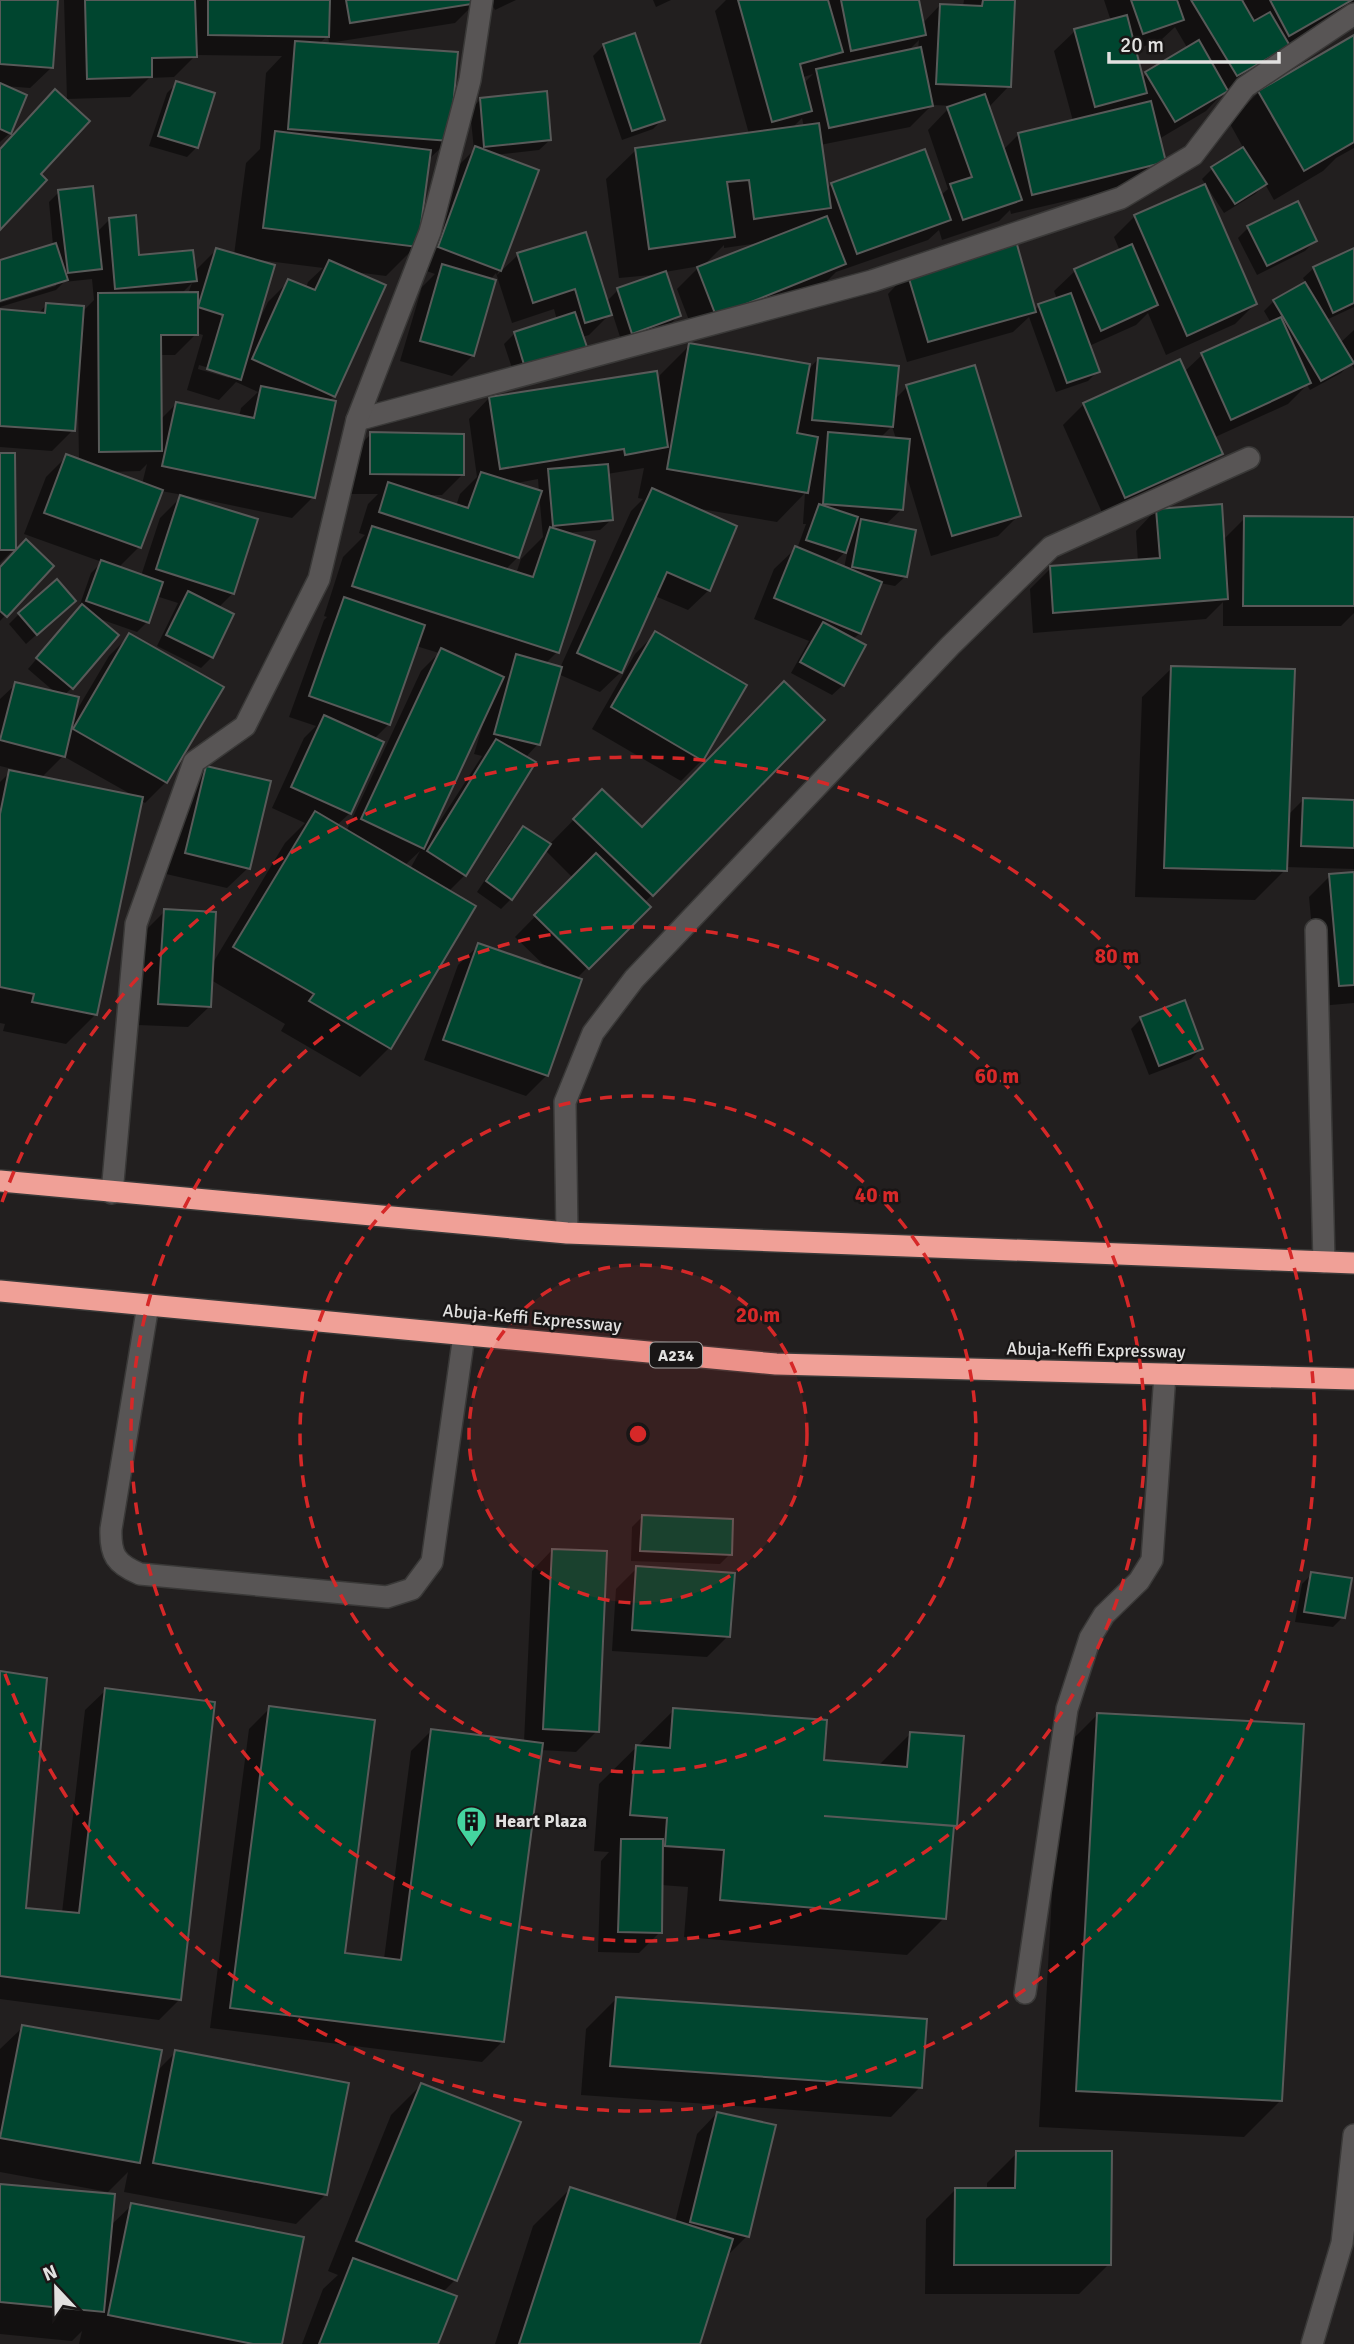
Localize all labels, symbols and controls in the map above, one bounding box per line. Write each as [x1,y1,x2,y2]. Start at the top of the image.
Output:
scale bar [1109,21,1279,65]
text: 20 m [1120,32,1164,58]
text: 80 m [1095,943,1139,969]
text: 60 m [975,1063,1019,1089]
text: 40 m [855,1182,899,1208]
street label: Abuja-Keffi Expressway [442,1299,623,1337]
text: 20 m [736,1302,780,1328]
street label: Abuja-Keffi Expressway [1006,1337,1186,1363]
road number: A234 [650,1343,702,1368]
centre of rings [626,1422,650,1446]
building icon: Heart Plaza [455,1804,489,1848]
place label: Heart Plaza [495,1810,587,1832]
north arrow [21,2253,91,2323]
text: N [39,2260,61,2287]

